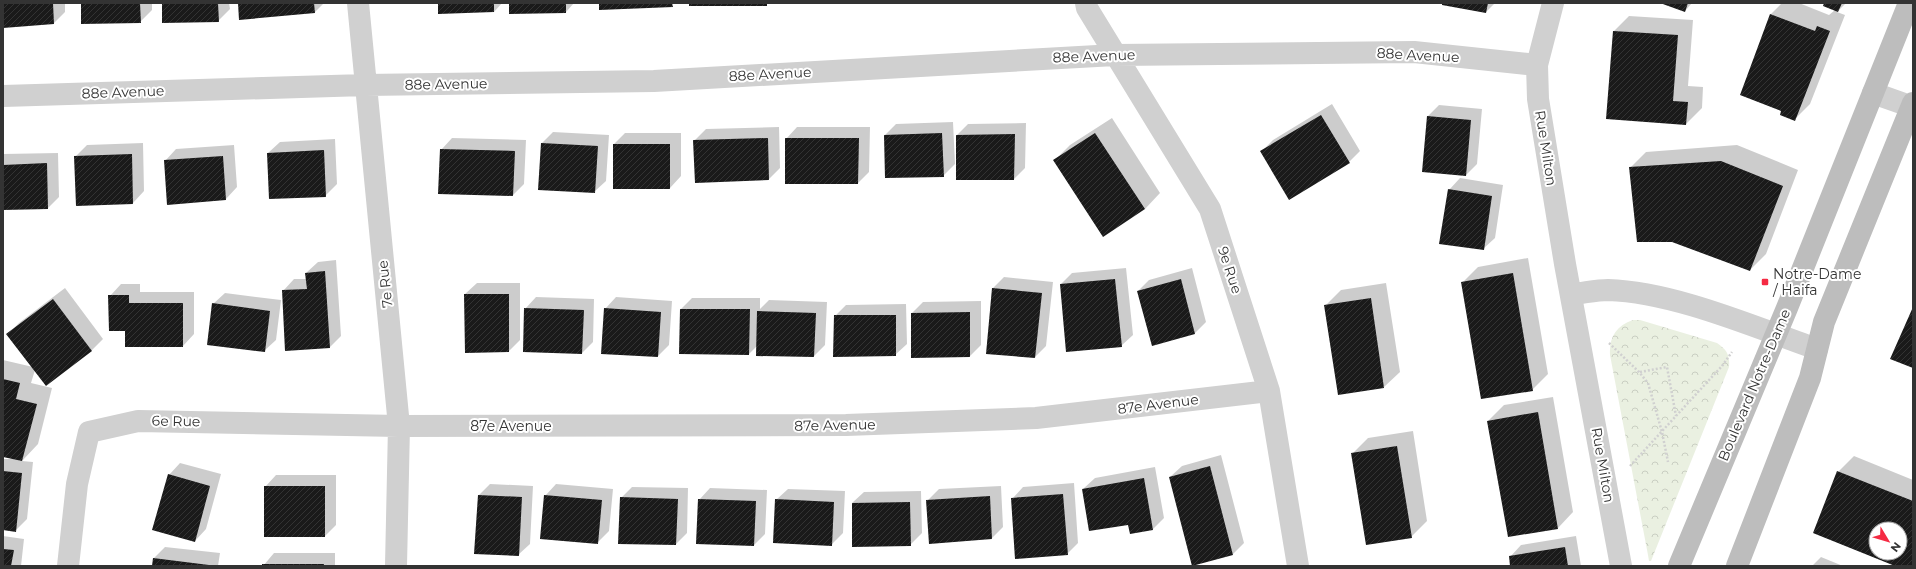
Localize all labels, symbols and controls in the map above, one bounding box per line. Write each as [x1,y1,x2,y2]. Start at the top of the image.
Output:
street label: 88e Avenue [1376,44,1460,66]
street label: 88e Avenue [1052,46,1136,66]
street label: 88e Avenue [728,63,812,85]
street label: 88e Avenue [404,74,488,94]
street label: 88e Avenue [81,82,165,102]
street label: Rue Milton [1531,109,1561,187]
street label: 9e Rue [1214,244,1246,296]
street label: 7e Rue [374,259,396,309]
place label: Notre-Dame / Haifa [1772,265,1861,299]
marker: Notre-Dame / Haifa [1760,277,1770,287]
street label: Boulevard Notre-Dame [1714,306,1794,464]
street label: 87e Avenue [1116,390,1200,418]
street label: 6e Rue [151,412,201,430]
street label: 87e Avenue [794,415,876,435]
street label: 87e Avenue [470,417,552,435]
street label: Rue Milton [1588,426,1618,504]
north arrow [1868,521,1908,561]
text: N [1888,539,1904,555]

